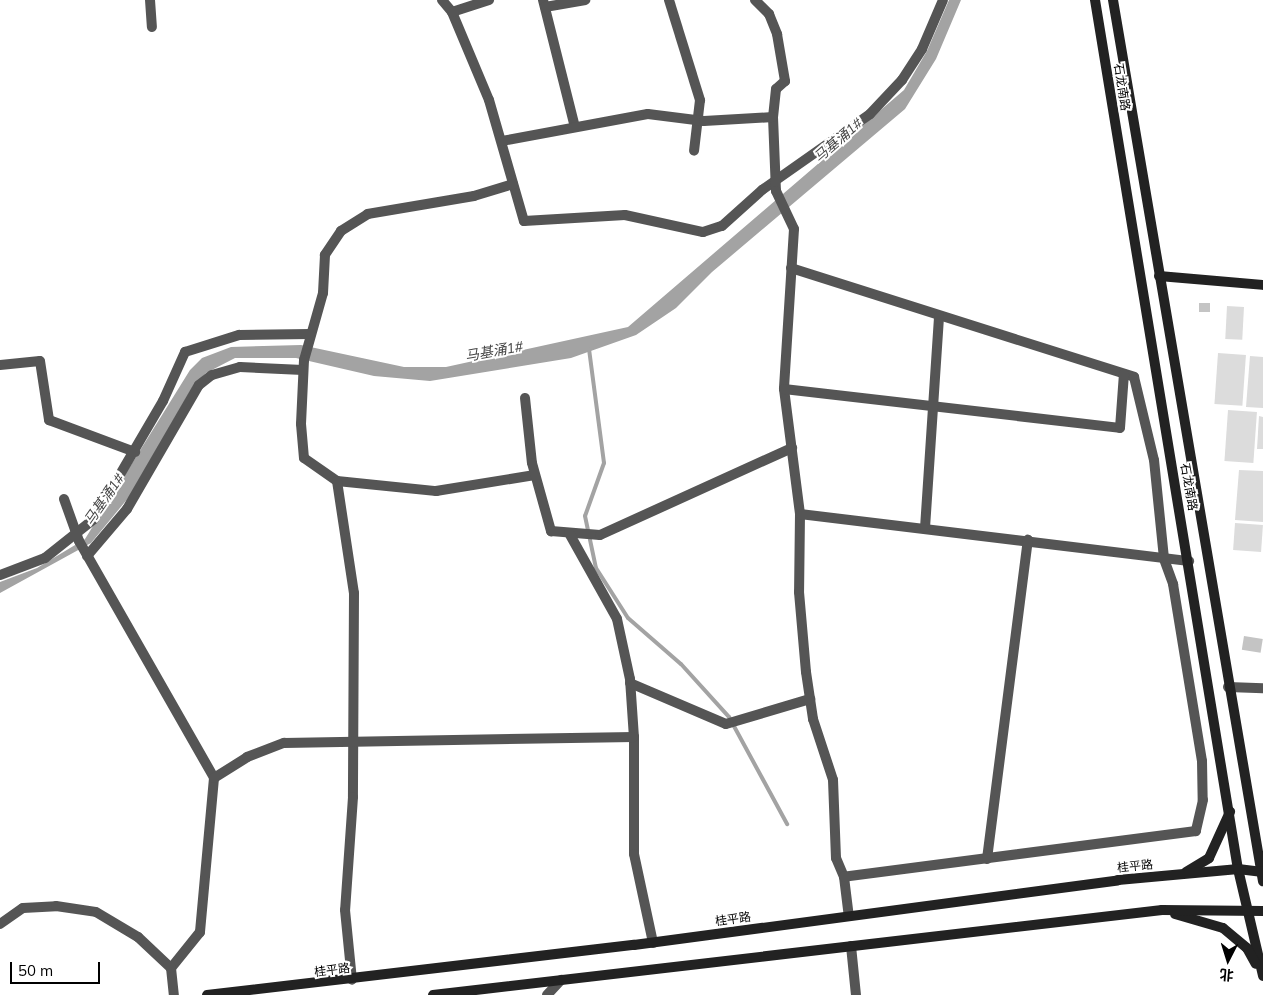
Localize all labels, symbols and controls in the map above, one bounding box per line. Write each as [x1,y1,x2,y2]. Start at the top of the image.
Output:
street label: 石龙南路 [1111,62,1133,112]
water label: 马基涌1# [810,114,866,166]
water label: 马基涌1# [464,338,524,364]
street label: 石龙南路 [1178,462,1200,512]
water label: 马基涌1# [80,470,128,528]
street label: 桂平路 [1116,857,1154,875]
street label: 桂平路 [714,909,752,929]
north arrow [1203,935,1253,985]
scale bar [12,952,102,984]
text: 50 m [18,961,53,980]
street label: 桂平路 [313,961,351,979]
text: 北 [1219,965,1234,985]

